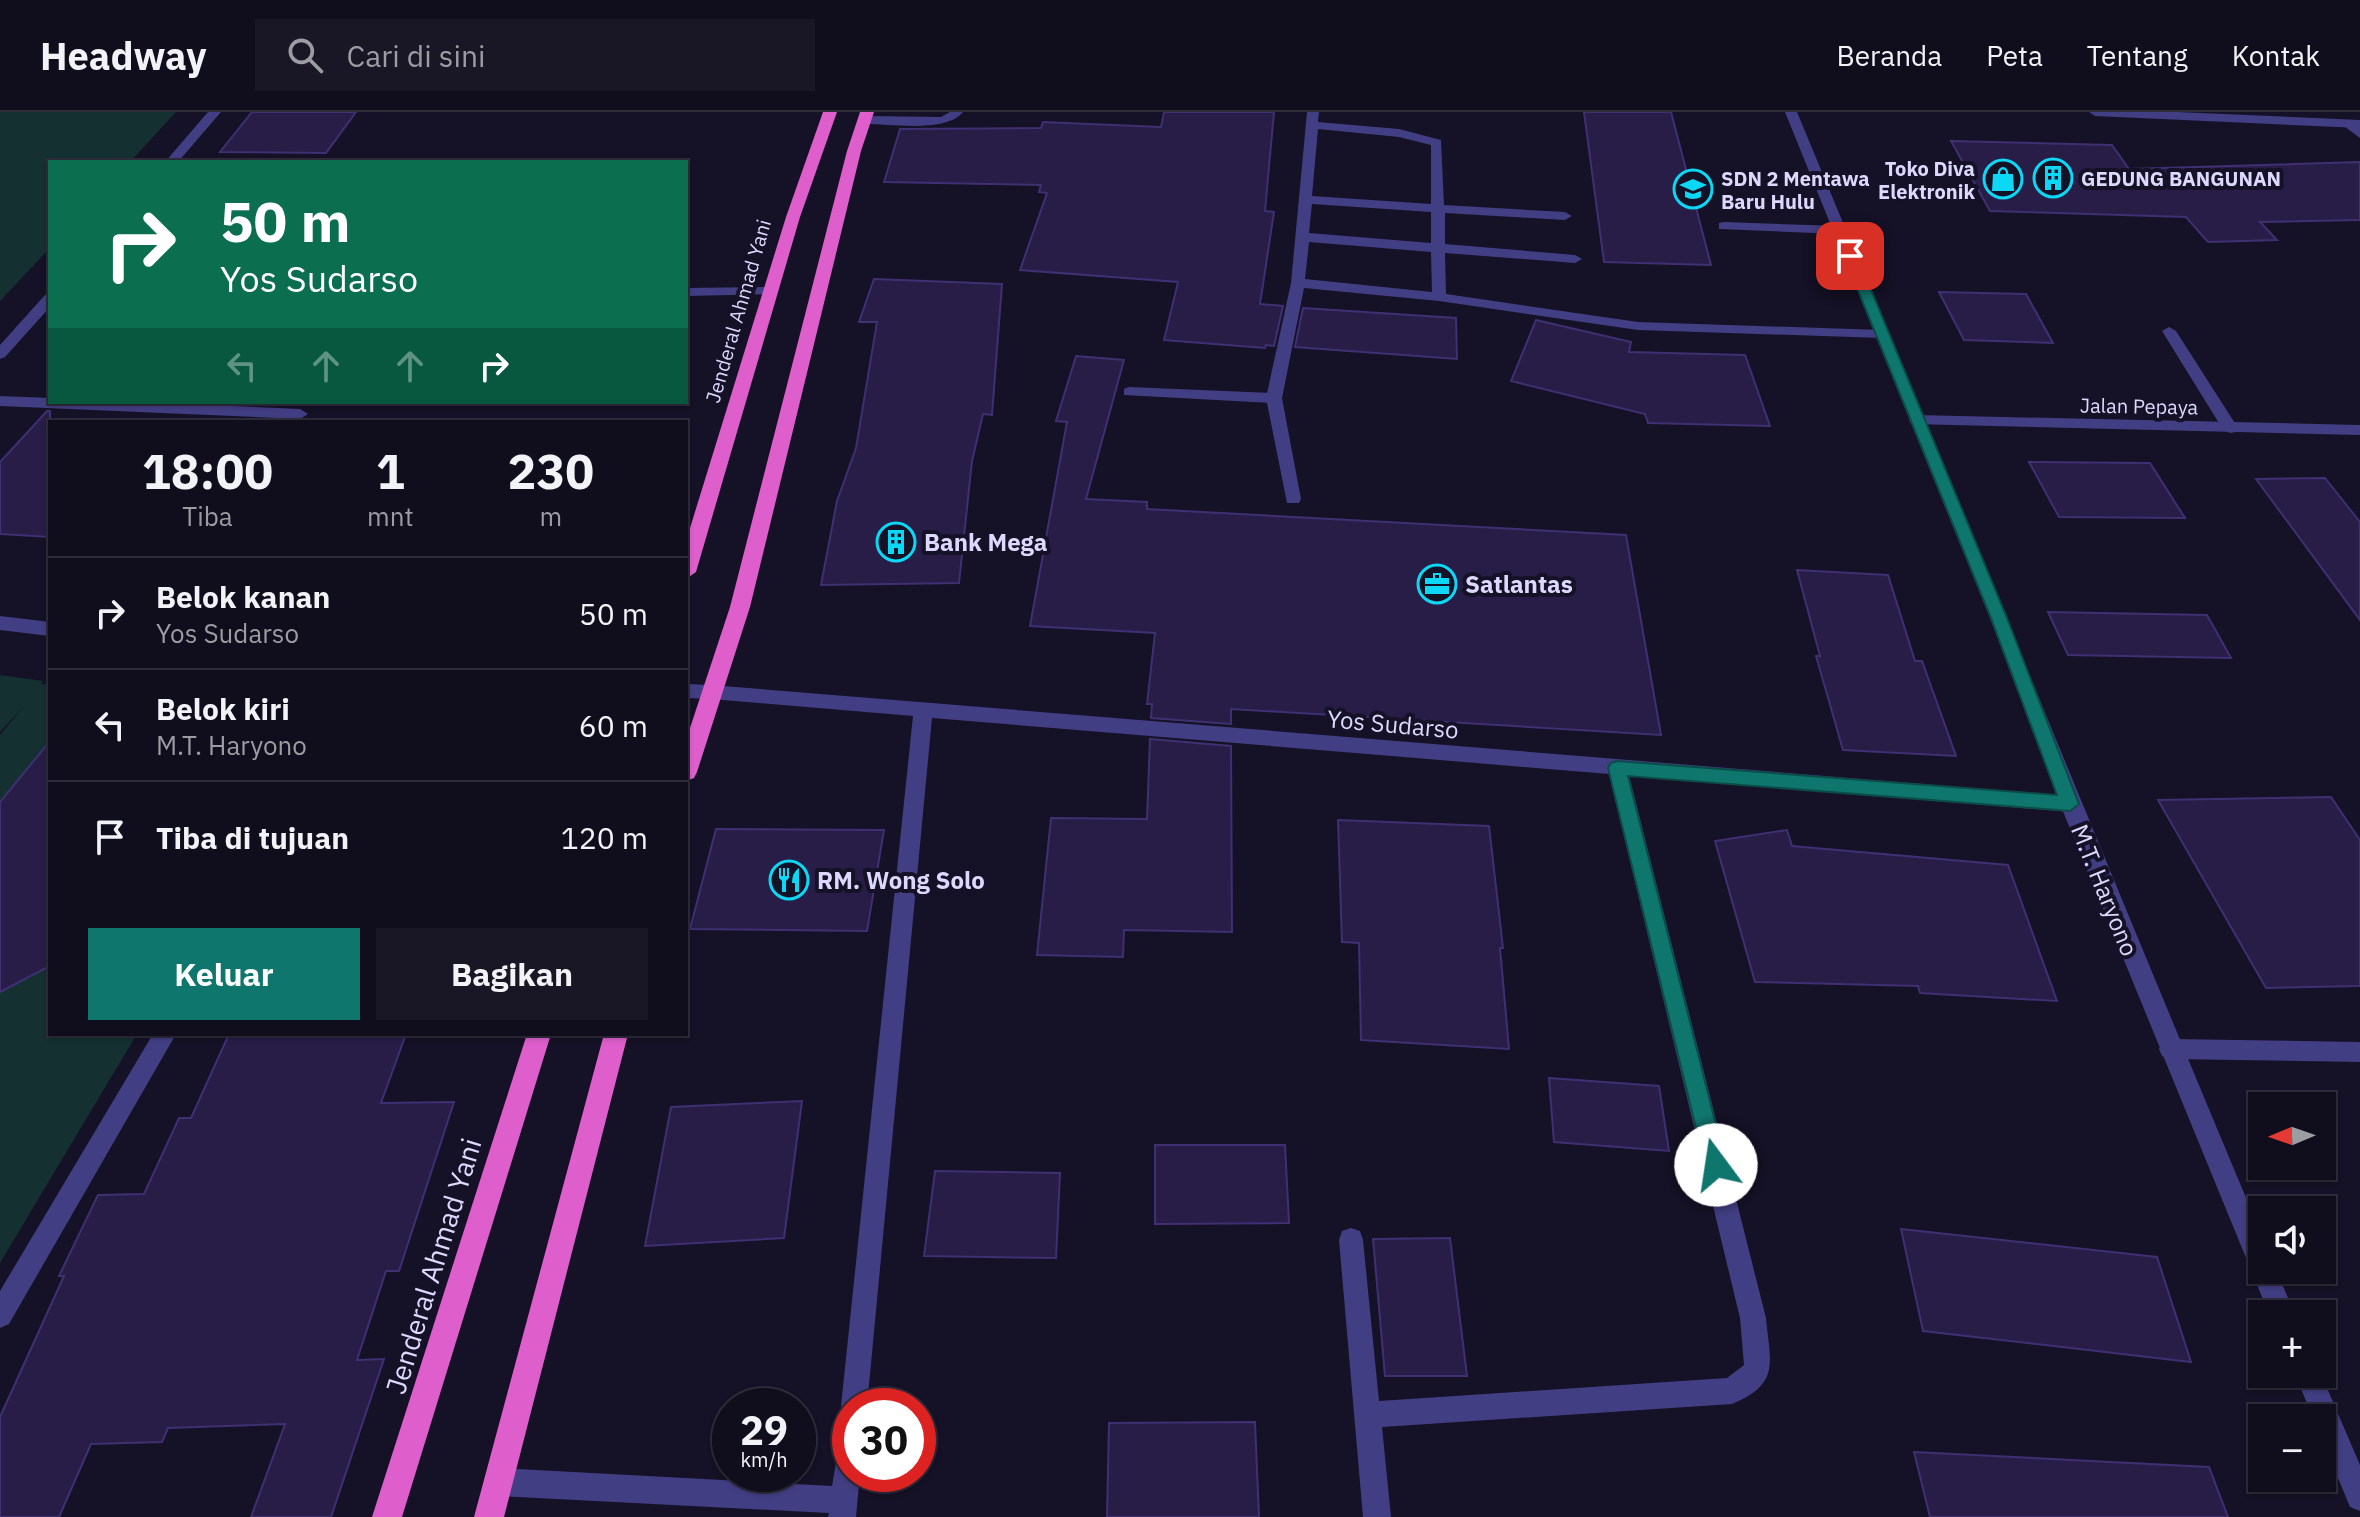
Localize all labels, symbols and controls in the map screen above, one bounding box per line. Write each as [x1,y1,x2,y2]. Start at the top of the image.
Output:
search box [255,19,815,91]
text: Headway [40,31,207,80]
icon: search [283,33,327,77]
text: Cari di sini [347,36,485,75]
text: Beranda [1836,37,1942,74]
text: Peta [1986,37,2043,74]
text: Tentang [2087,37,2188,74]
text: Kontak [2232,37,2320,74]
place label: Toko Diva Elektronik [1878,155,1975,205]
building icon: GEDUNG BANGUNAN [2032,157,2074,199]
shop icon: Toko Diva Elektronik [1982,158,2024,200]
place label: SDN 2 Mentawa Baru Hulu [1721,165,1870,215]
place label: GEDUNG BANGUNAN [2081,165,2281,192]
school or university icon: SDN 2 Mentawa Baru Hulu [1672,168,1714,210]
text: 50 m [220,185,350,257]
icon: right [88,192,192,296]
street label: Jenderal Ahmad Yani [699,216,777,406]
pin [1816,222,1884,290]
icon: arrive [1828,234,1872,278]
text: Yos Sudarso [220,255,418,302]
icon: left [220,344,264,388]
icon: ahead [304,344,348,388]
icon: ahead [388,344,432,388]
icon: right [472,344,516,388]
street label: Jalan Pepaya [2080,391,2199,421]
text: 18:00 [142,440,273,502]
text: 1 [376,440,405,502]
text: 230 [508,440,594,502]
text: Tiba [182,499,233,533]
text: mnt [367,499,414,533]
text: m [539,499,562,533]
building icon: Bank Mega [875,521,917,563]
place label: Bank Mega [924,526,1047,558]
office icon: Satlantas [1416,563,1458,605]
place label: Satlantas [1465,568,1573,600]
text: Belok kanan [156,577,330,616]
icon: right [88,591,132,635]
text: 50 m [579,594,648,633]
text: Yos Sudarso [156,616,299,650]
text: Belok kiri [156,689,290,728]
street label: Yos Sudarso [1326,702,1460,746]
icon: left [88,703,132,747]
text: 60 m [579,706,648,745]
text: M.T. Haryono [156,728,307,762]
icon: arrive [88,815,132,859]
text: Tiba di tujuan [156,818,349,857]
text: 120 m [561,818,648,857]
street label: M.T. Haryono [2064,819,2146,961]
restaurant icon: RM. Wong Solo [768,859,810,901]
place label: RM. Wong Solo [817,864,985,896]
button: Keluar [88,928,360,1020]
button: Bagikan [376,928,648,1020]
north arrow [2248,1092,2336,1180]
map controls [2248,1092,2336,1492]
position arrow [1674,1123,1758,1207]
street label: Jenderal Ahmad Yani [376,1134,490,1398]
button: sound [2248,1196,2336,1284]
button: + [2248,1300,2336,1388]
speed limit sign: 30 [832,1388,936,1492]
text: 29 [740,1404,788,1456]
button: − [2248,1404,2336,1492]
text: km/h [740,1446,788,1473]

